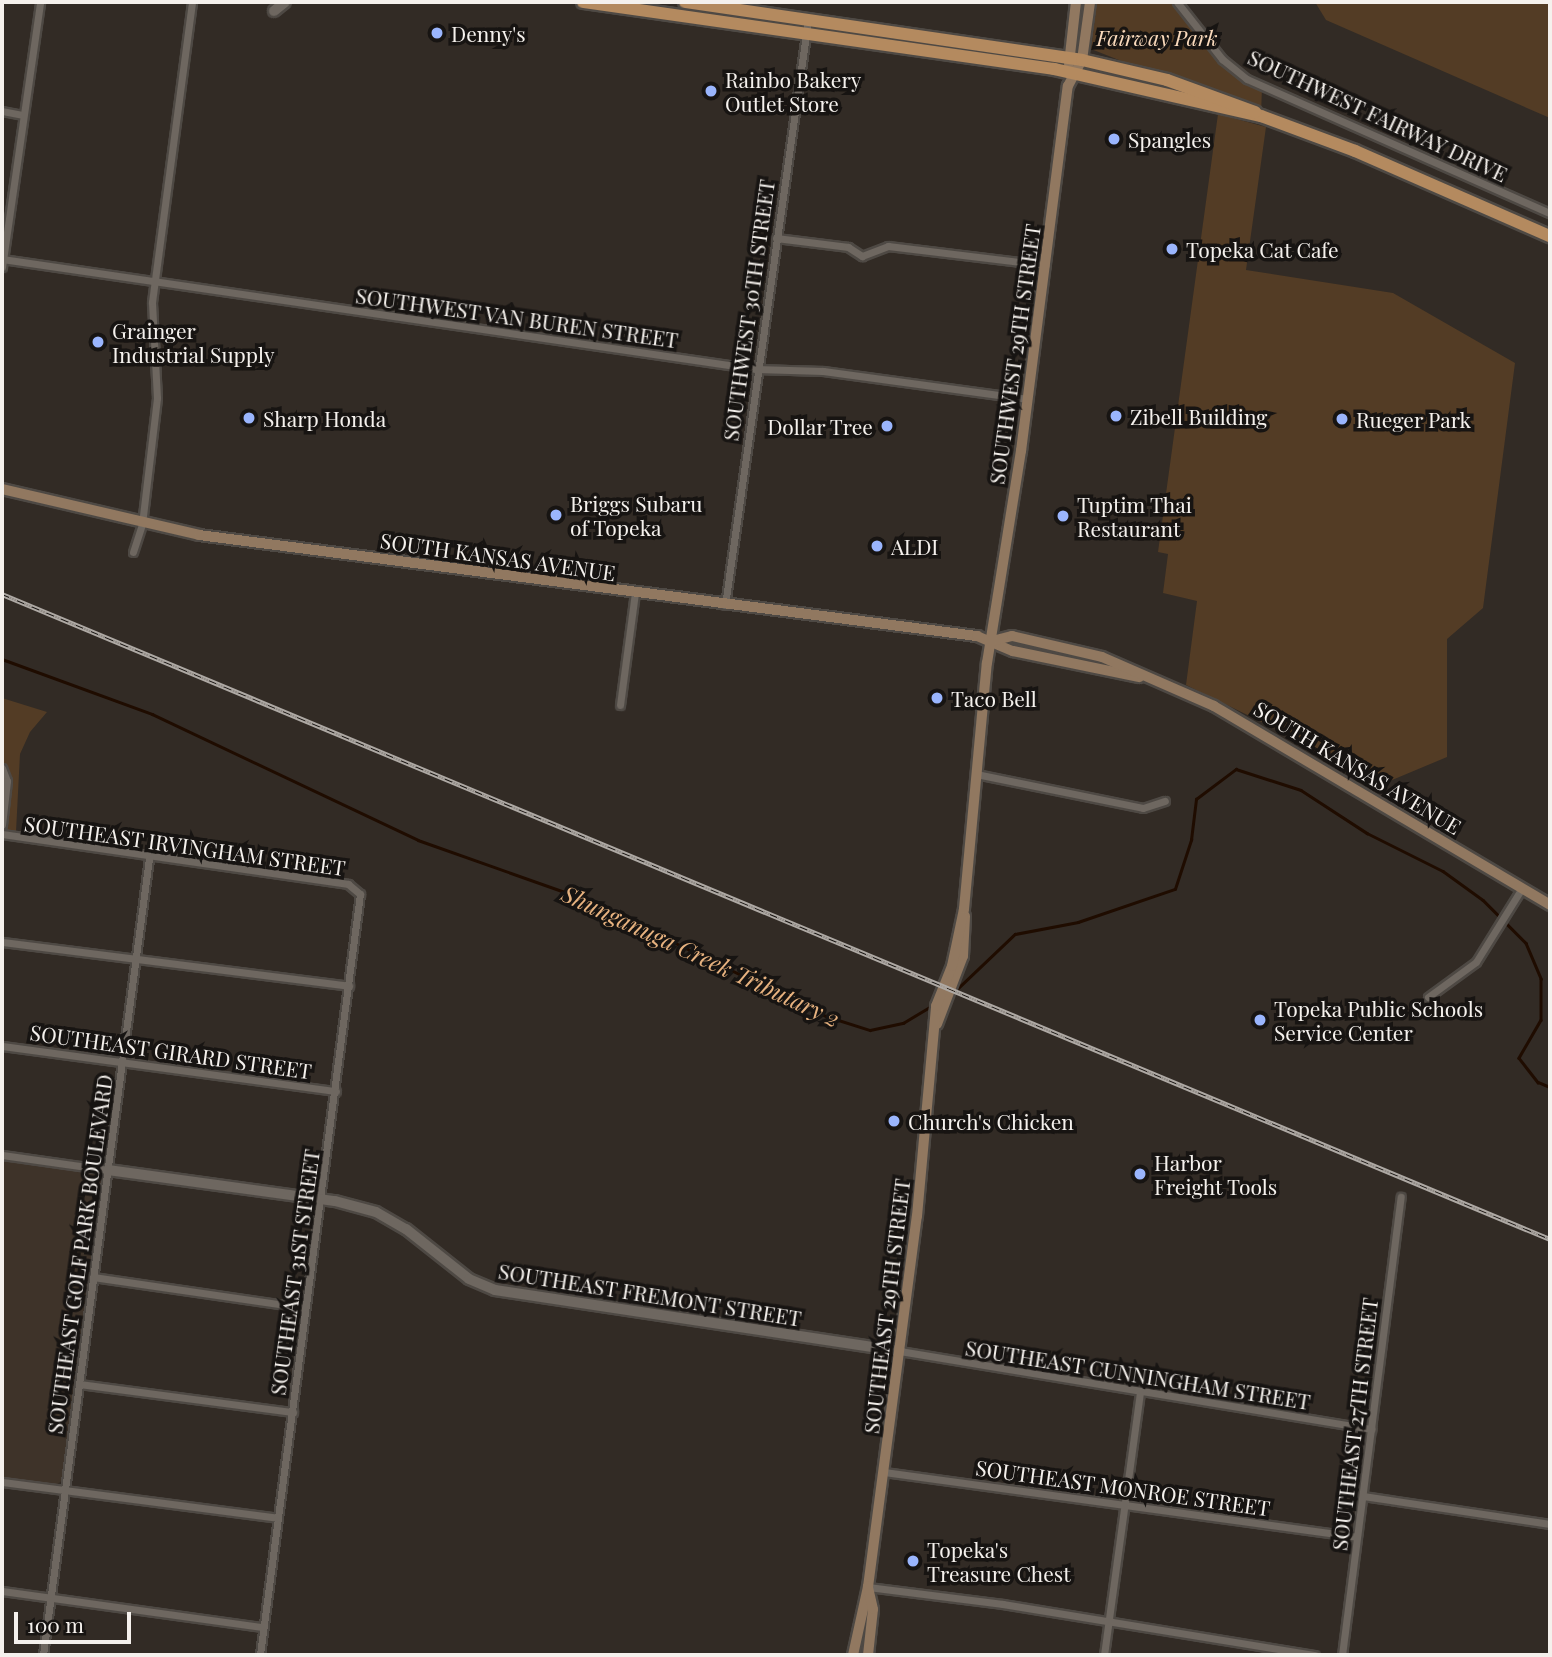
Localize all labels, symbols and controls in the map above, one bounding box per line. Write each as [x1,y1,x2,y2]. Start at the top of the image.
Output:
place label: Denny's [451,20,526,46]
park label: Fairway Park [1097,24,1217,50]
marker: Denny's [429,25,445,41]
street label: SOUTHWEST FAIRWAY DRIVE [1244,44,1512,186]
place label: Rainbo Bakery Outlet Store [725,66,861,116]
marker: Rainbo Bakery Outlet Store [703,83,719,99]
place label: Spangles [1128,126,1211,152]
marker: Spangles [1106,131,1122,147]
street label: SOUTHWEST 30TH STREET [717,177,779,443]
street label: SOUTHWEST 29TH STREET [983,222,1045,486]
place label: Topeka Cat Cafe [1186,236,1339,262]
marker: Topeka Cat Cafe [1164,241,1180,257]
street label: SOUTHWEST VAN BUREN STREET [354,282,680,352]
place label: Grainger Industrial Supply [112,317,275,367]
marker: Grainger Industrial Supply [90,334,106,350]
place label: Zibell Building [1130,403,1267,429]
place label: Sharp Honda [263,405,386,431]
place label: Rueger Park [1356,406,1472,432]
marker: Zibell Building [1108,408,1124,424]
marker: Sharp Honda [241,410,257,426]
marker: Rueger Park [1334,411,1350,427]
place label: Dollar Tree [766,413,873,439]
marker: Dollar Tree [879,418,895,434]
place label: Briggs Subaru of Topeka [570,490,703,540]
place label: Tuptim Thai Restaurant [1077,491,1192,541]
marker: Briggs Subaru of Topeka [548,507,564,523]
marker: Tuptim Thai Restaurant [1055,508,1071,524]
street label: SOUTH KANSAS AVENUE [378,527,618,585]
place label: ALDI [891,533,938,559]
marker: ALDI [869,538,885,554]
place label: Taco Bell [951,685,1037,711]
marker: Taco Bell [929,690,945,706]
street label: SOUTH KANSAS AVENUE [1250,695,1466,839]
street label: SOUTHEAST IRVINGHAM STREET [23,810,347,880]
water label: Shunganuga Creek Tributary 2 [558,879,844,1033]
place label: Topeka Public Schools Service Center [1274,995,1483,1045]
marker: Topeka Public Schools Service Center [1252,1012,1268,1028]
street label: SOUTHEAST GIRARD STREET [28,1019,314,1083]
street label: SOUTHEAST GOLF PARK BOULEVARD [41,1072,117,1436]
place label: Church's Chicken [908,1108,1074,1134]
marker: Church's Chicken [886,1113,902,1129]
street label: SOUTHEAST 31ST STREET [264,1147,324,1397]
place label: Harbor Freight Tools [1154,1149,1278,1199]
marker: Harbor Freight Tools [1132,1166,1148,1182]
street label: SOUTHEAST 29TH STREET [858,1177,914,1435]
street label: SOUTHEAST FREMONT STREET [496,1258,804,1330]
street label: SOUTHEAST 27TH STREET [1326,1296,1382,1552]
street label: SOUTHEAST CUNNINGHAM STREET [963,1334,1313,1414]
street label: SOUTHEAST MONROE STREET [974,1454,1272,1520]
place label: Topeka's Treasure Chest [927,1536,1071,1586]
marker: Topeka's Treasure Chest [905,1553,921,1569]
scale bar [18,1598,135,1642]
text: 100 m [27,1610,84,1638]

